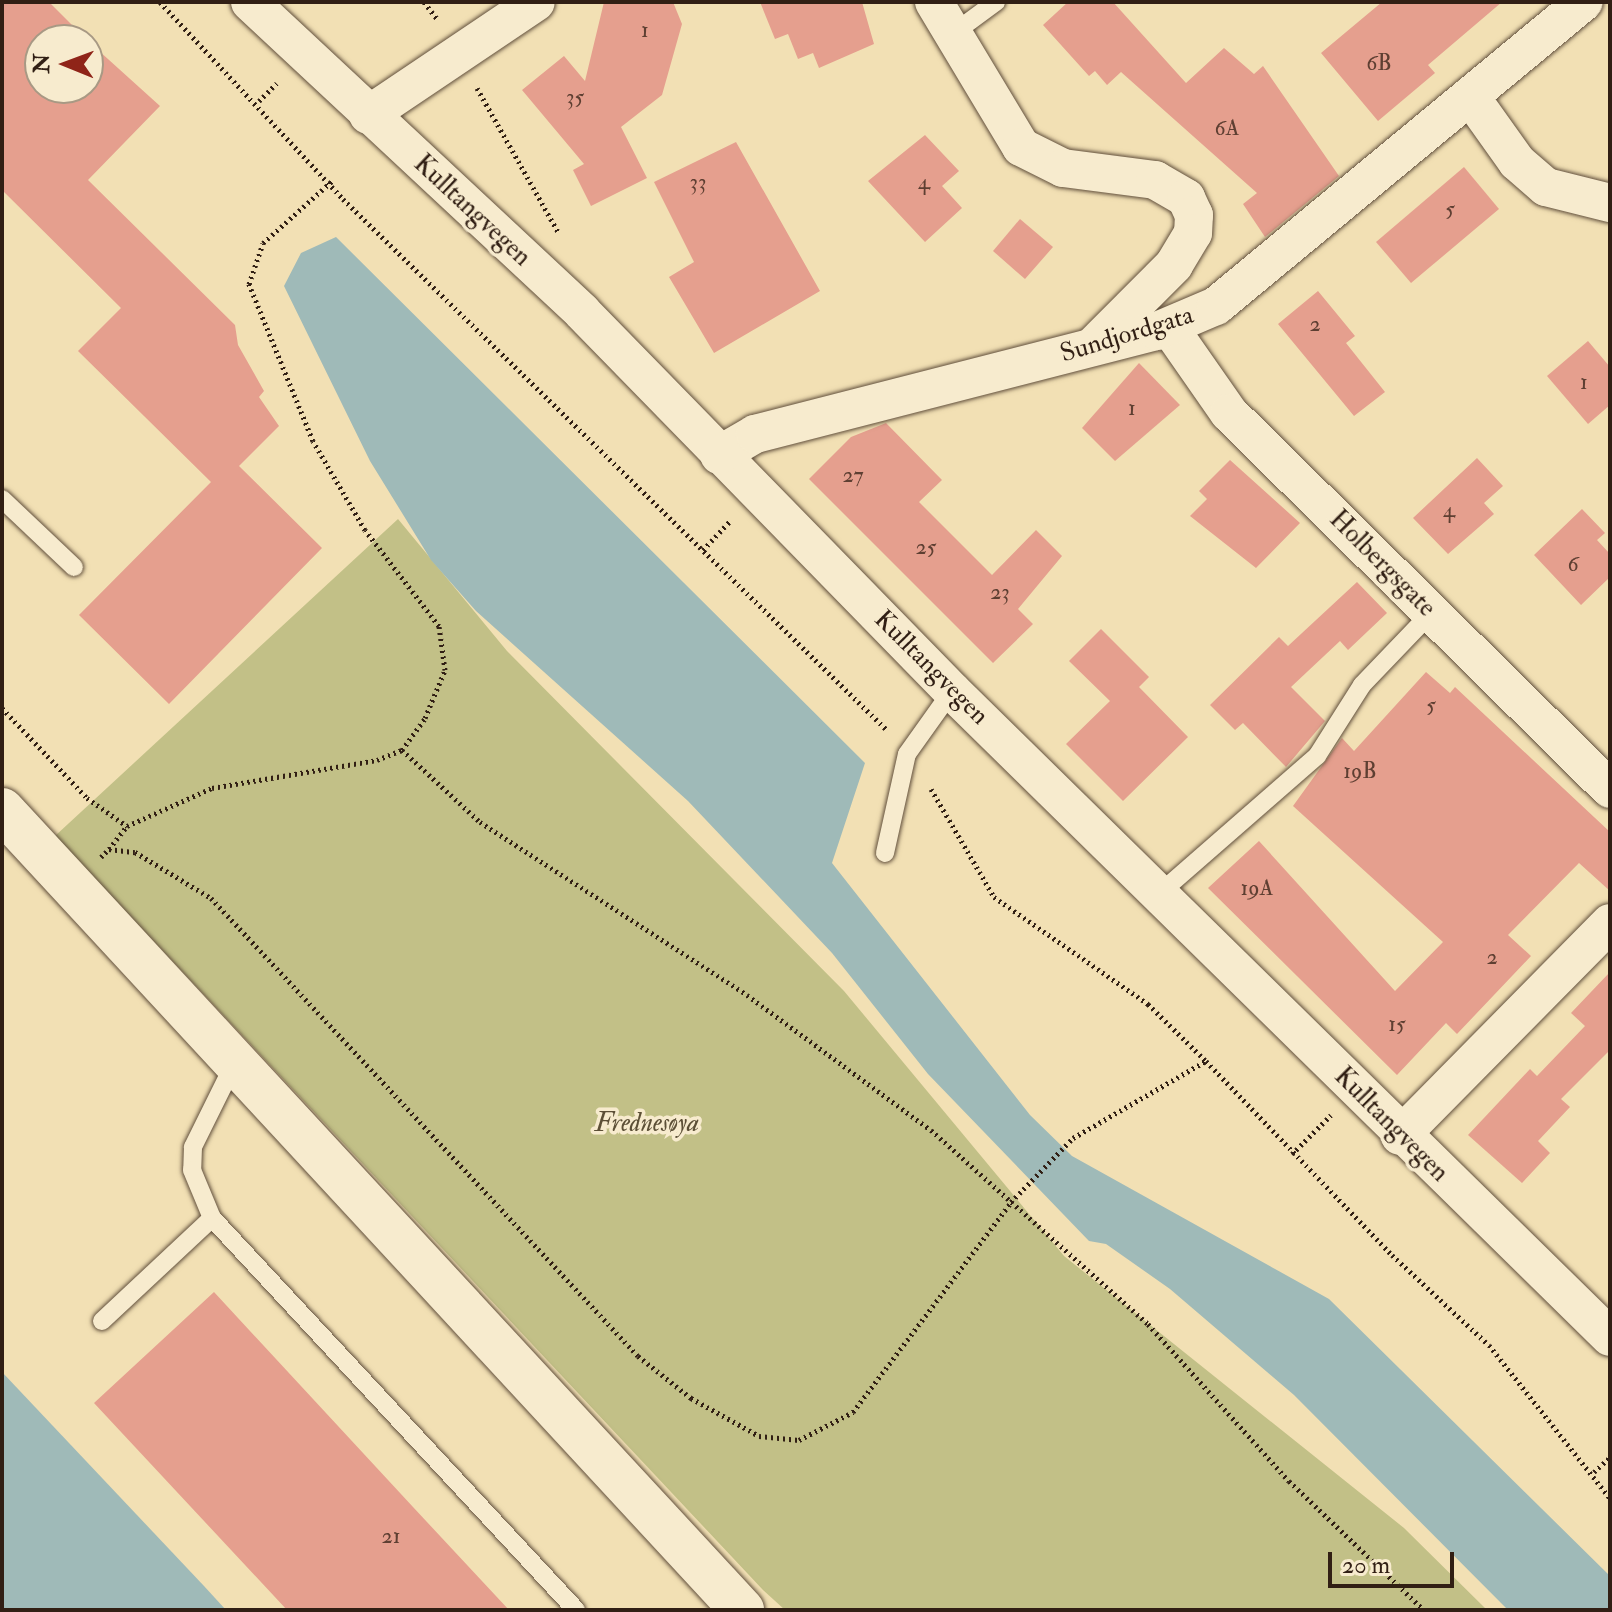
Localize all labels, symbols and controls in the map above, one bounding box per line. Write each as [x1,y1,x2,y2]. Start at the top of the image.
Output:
house number: 1 [641,18,649,44]
north arrow [24,24,104,104]
house number: 6B [1366,51,1392,77]
text: N [28,54,56,74]
house number: 35 [566,85,584,111]
house number: 6A [1214,116,1240,142]
street label: Kulltangvegen [407,149,537,273]
house number: 33 [690,170,706,196]
house number: 4 [918,170,930,196]
house number: 5 [1445,197,1455,223]
street label: Sundjordgata [1057,300,1197,370]
house number: 2 [1309,312,1321,338]
house number: 1 [1580,370,1588,396]
house number: 1 [1128,396,1136,422]
house number: 27 [842,463,864,489]
house number: 4 [1443,498,1455,524]
street label: Holbergsgate [1322,504,1442,624]
house number: 25 [916,535,936,561]
house number: 6 [1567,552,1579,578]
house number: 23 [990,580,1010,606]
street label: Kulltangvegen [867,604,995,732]
house number: 5 [1426,693,1436,719]
house number: 19B [1343,759,1377,785]
house number: 19A [1240,876,1274,902]
house number: 2 [1486,945,1498,971]
house number: 15 [1388,1012,1406,1038]
street label: Kulltangvegen [1327,1061,1455,1189]
park label: Frednesøya [595,1108,699,1140]
house number: 21 [381,1524,401,1550]
scale bar [1332,1536,1458,1586]
text: 20 m [1342,1550,1390,1581]

